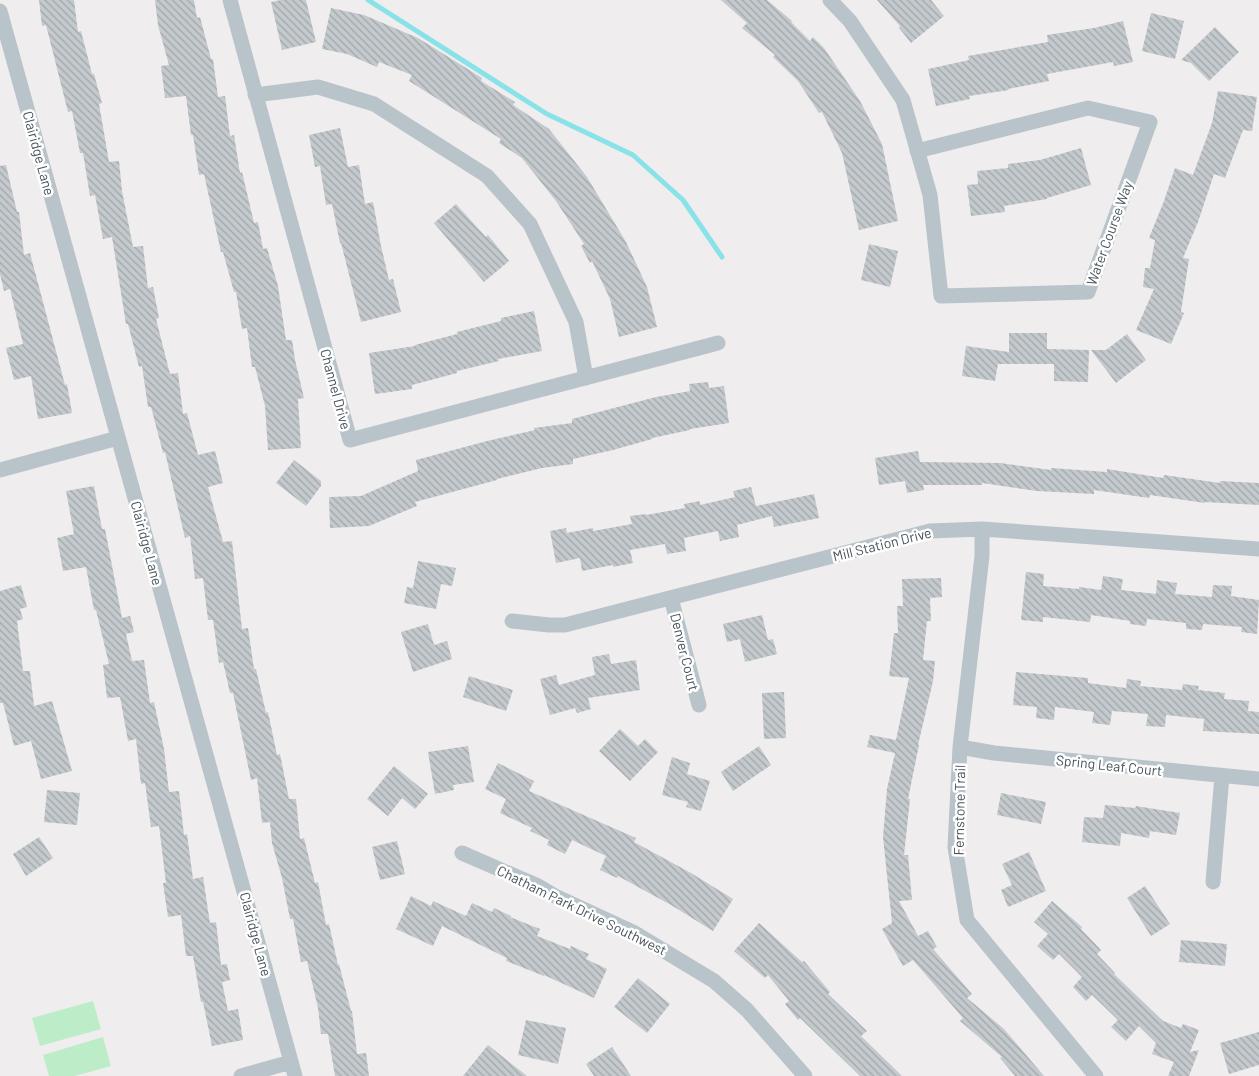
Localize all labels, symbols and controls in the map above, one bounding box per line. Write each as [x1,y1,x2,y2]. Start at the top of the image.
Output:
street label: Clairidge Lane [20,109,58,197]
street label: Water Course Way [1082,178,1136,287]
street label: Channel Drive [317,347,355,431]
street label: Clairidge Lane [128,499,166,587]
street label: Mill Station Drive [831,524,933,564]
street label: Denver Court [667,611,703,693]
street label: Spring Leaf Court [1055,751,1163,779]
street label: Fernstone Trail [950,765,968,855]
street label: Chatham Park Drive Southwest [494,861,670,959]
street label: Clairidge Lane [237,890,275,978]

